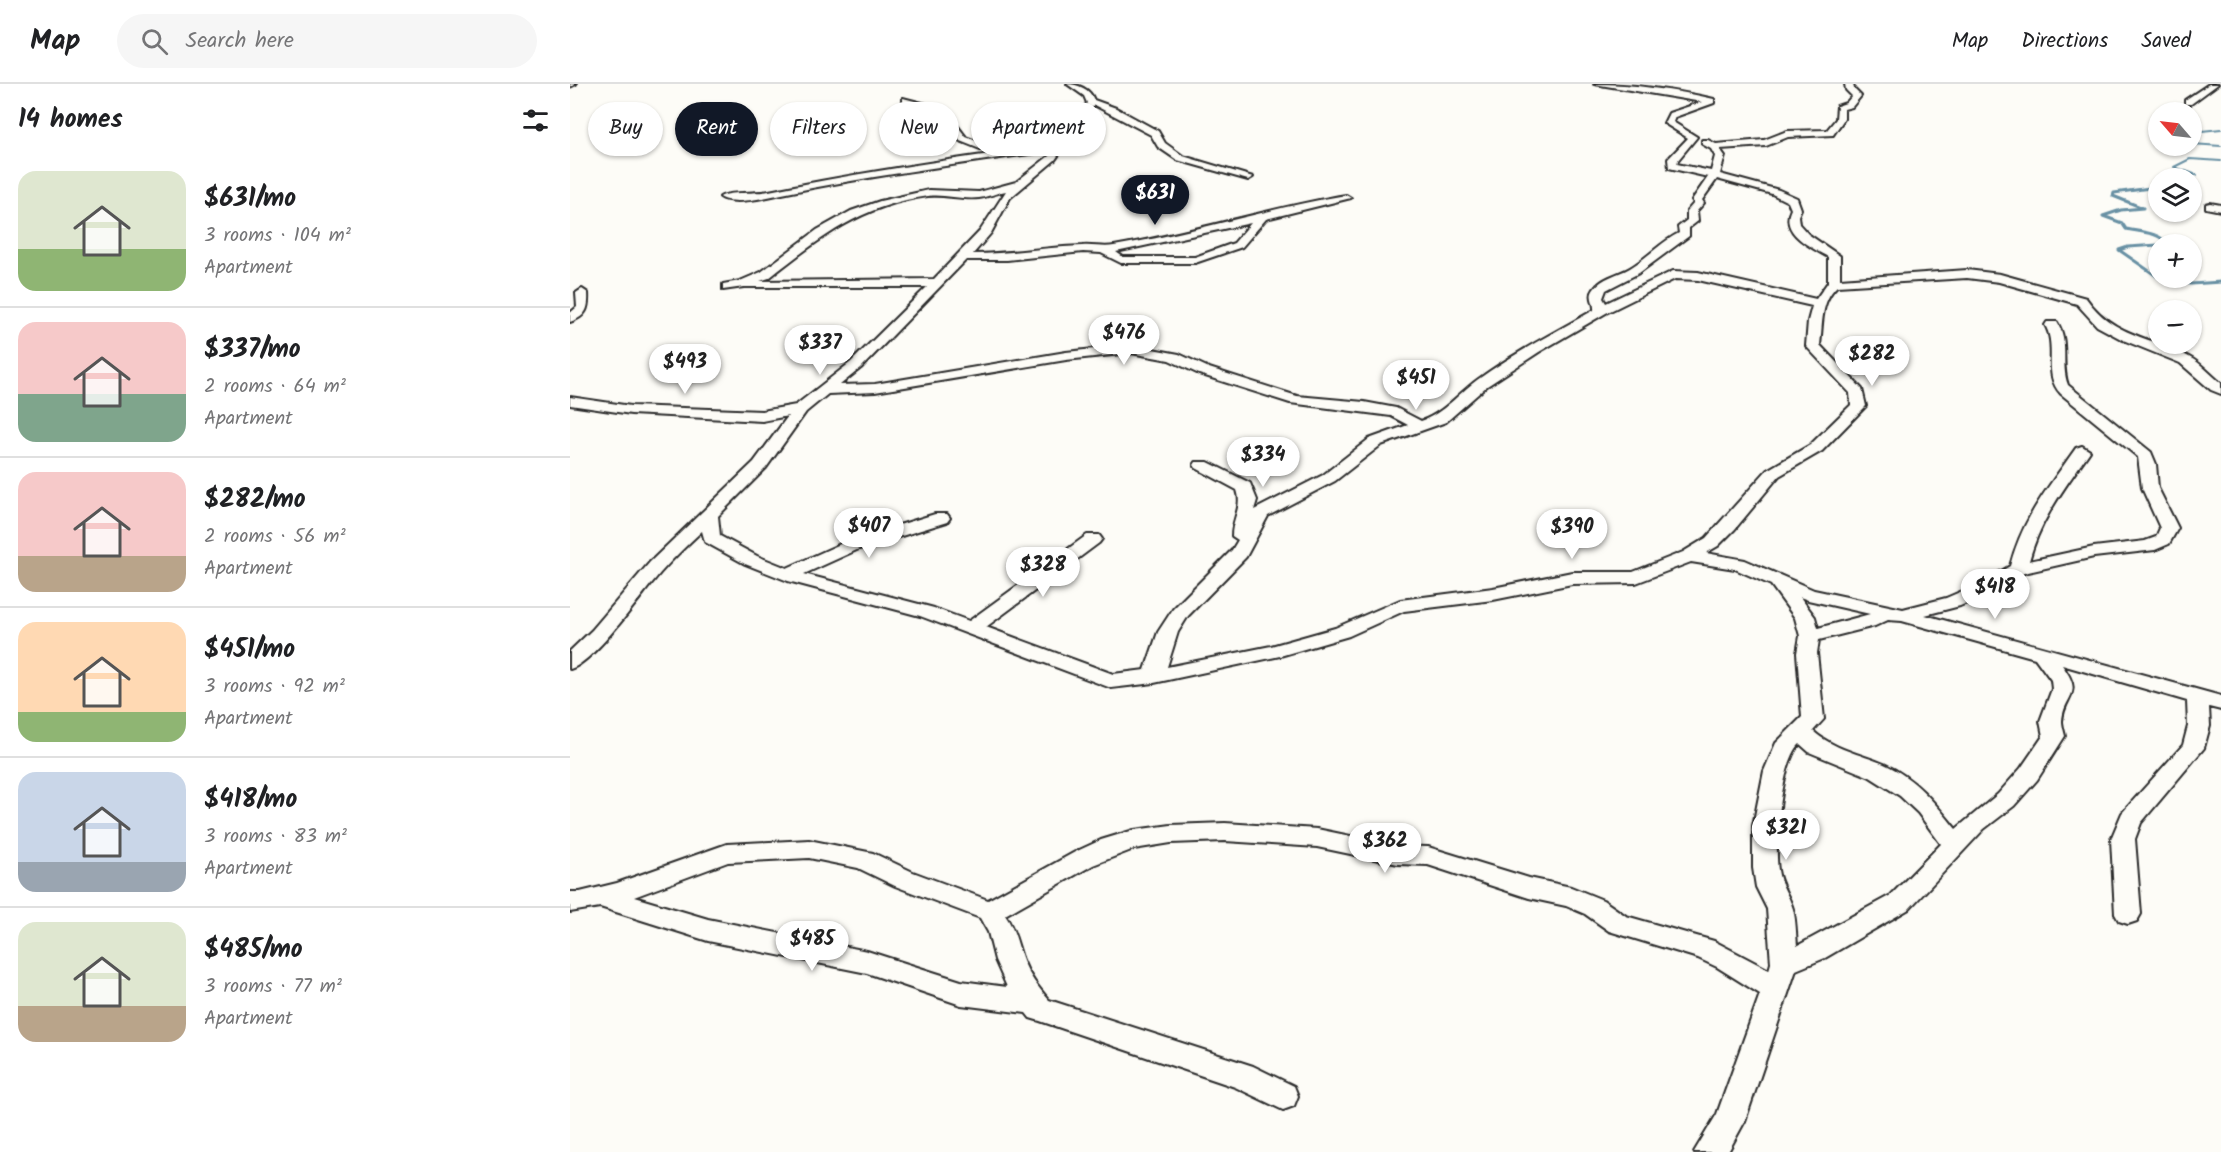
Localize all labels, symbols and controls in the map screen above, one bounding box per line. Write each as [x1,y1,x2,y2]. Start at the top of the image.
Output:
search box [117,14,537,68]
text: Map [30,19,81,64]
text: Search here [186,24,294,59]
icon: search [138,25,171,58]
text: Map [1952,25,1988,58]
text: Directions [2021,25,2108,58]
text: Saved [2141,25,2191,58]
text: 14 homes [18,99,123,141]
chip: Buy [588,102,663,156]
chip: Rent [675,102,758,156]
chip: Filters [770,102,867,156]
chip: New [879,102,959,156]
chip: Apartment [971,102,1106,156]
north arrow [2148,102,2202,156]
map controls [2148,102,2202,354]
icon: filters [519,104,552,137]
button: layers [2148,168,2202,222]
pin: $631 [1119,175,1191,226]
text: $631/mo [204,178,296,220]
text: $631 [1135,178,1175,210]
icon: home [66,195,138,267]
text: 3 rooms · 104 m² [204,220,351,252]
button: + [2148,234,2202,288]
text: Apartment [204,252,293,284]
button: − [2148,300,2202,354]
pin: $476 [1088,315,1160,366]
text: $476 [1102,318,1146,350]
pin: $337 [784,325,856,376]
text: $337 [798,328,842,360]
text: $337/mo [204,329,301,371]
pin: $282 [1836,336,1908,387]
text: $282 [1849,339,1895,371]
pin: $493 [649,344,721,395]
icon: home [66,346,138,418]
text: $493 [663,347,707,379]
pin: $451 [1380,360,1452,411]
text: $451 [1397,363,1435,395]
text: 2 rooms · 64 m² [204,371,346,403]
text: Apartment [204,403,293,435]
pin: $334 [1227,437,1299,488]
text: $334 [1241,440,1285,472]
text: $282/mo [204,479,306,521]
icon: home [66,496,138,568]
pin: $407 [833,508,905,559]
pin: $390 [1536,509,1608,560]
text: $407 [848,511,890,543]
text: $390 [1550,512,1594,544]
text: 2 rooms · 56 m² [204,521,346,553]
pin: $328 [1007,547,1079,598]
text: $328 [1020,550,1066,582]
text: Apartment [204,553,293,585]
pin: $418 [1959,569,2031,620]
text: $418 [1975,572,2015,604]
text: $451/mo [204,629,295,671]
icon: home [66,646,138,718]
text: 3 rooms · 92 m² [204,671,345,703]
text: Apartment [204,703,293,735]
text: $418/mo [204,779,297,821]
icon: home [66,796,138,868]
pin: $321 [1750,810,1822,861]
text: $321 [1766,813,1806,845]
text: 3 rooms · 83 m² [204,821,347,853]
pin: $362 [1349,823,1421,874]
text: $362 [1362,826,1408,858]
text: Apartment [204,853,293,885]
pin: $485 [776,921,848,972]
text: $485 [790,924,834,956]
text: $485/mo [204,929,303,971]
icon: home [66,946,138,1018]
text: 3 rooms · 77 m² [204,971,342,1003]
text: Apartment [204,1003,293,1035]

